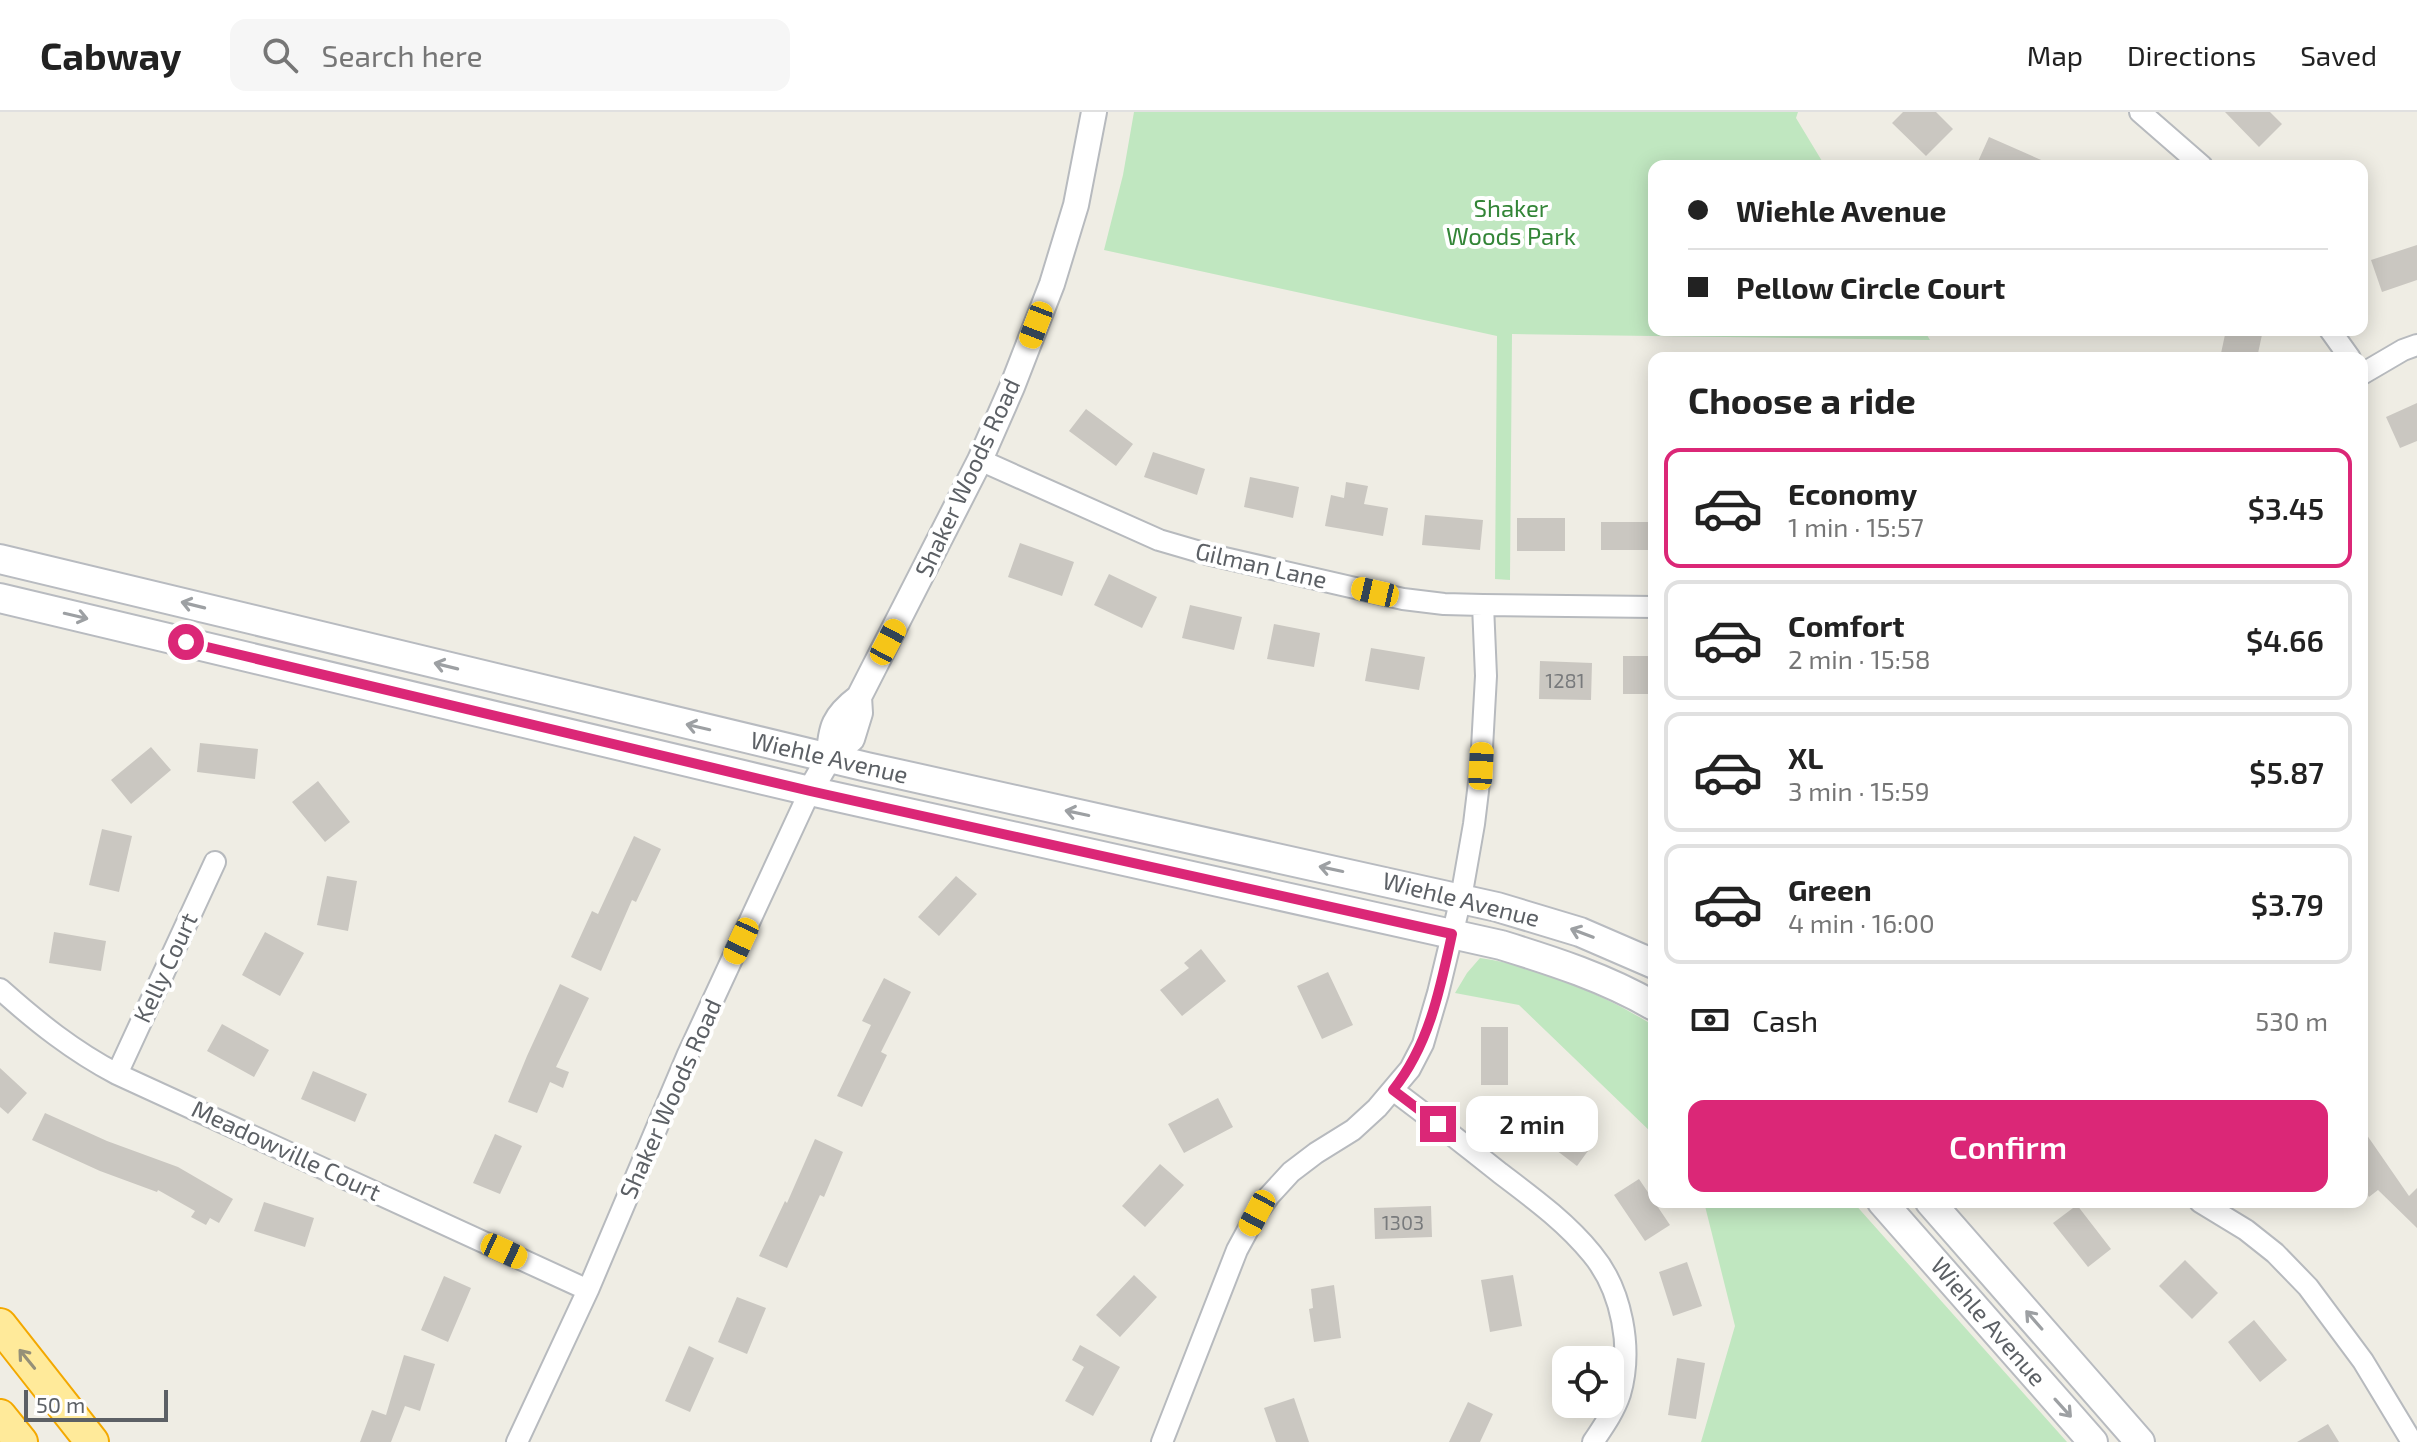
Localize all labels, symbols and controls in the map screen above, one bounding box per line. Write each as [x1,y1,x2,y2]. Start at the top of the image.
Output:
search box [230,19,790,91]
text: Cabway [40,32,182,78]
icon: search [258,33,302,77]
text: Search here [322,37,483,73]
text: Map [2027,38,2083,72]
text: Directions [2127,38,2256,72]
text: Saved [2300,38,2377,72]
text: Wiehle Avenue [1736,192,1946,228]
park label: Shaker Woods Park [1446,193,1576,250]
text: Pellow Circle Court [1736,269,2005,305]
car [1016,298,1056,352]
street label: Shaker Woods Road [908,374,1025,581]
text: Choose a ride [1688,378,1916,421]
icon: car [1692,472,1764,544]
text: Economy [1788,475,1917,511]
text: $3.45 [2248,490,2324,526]
text: 1 min · 15:57 [1788,511,1924,542]
street label: Gilman Lane [1193,535,1330,594]
car [1349,575,1401,609]
one-way arrow [181,597,206,612]
icon: car [1692,604,1764,676]
text: Comfort [1788,607,1905,643]
one-way arrow [63,609,88,624]
car [866,615,910,669]
text: $4.66 [2246,622,2324,658]
route start [168,624,204,660]
text: 2 min · 15:58 [1788,643,1931,674]
one-way arrow [433,658,459,673]
house number: 1281 [1545,668,1585,692]
one-way arrow [686,719,712,734]
street label: Wiehle Avenue [748,724,911,789]
icon: car [1692,736,1764,808]
text: XL [1788,739,1823,775]
car [1468,741,1494,791]
text: $5.87 [2249,754,2324,790]
text: 3 min · 15:59 [1788,775,1930,806]
one-way arrow [1065,805,1090,820]
one-way arrow [1318,861,1344,876]
street label: Wiehle Avenue [1380,865,1543,932]
icon: car [1692,868,1764,940]
text: Green [1788,871,1872,907]
text: $3.79 [2251,886,2324,922]
text: 4 min · 16:00 [1788,907,1935,938]
street label: Kelly Court [127,908,203,1027]
car [720,914,762,968]
one-way arrow [1571,925,1595,939]
street label: Shaker Woods Road [613,994,727,1203]
icon: cash [1688,998,1732,1042]
text: Cash [1752,1002,1818,1038]
text: 530 m [2255,1005,2328,1036]
street label: Meadowville Court [188,1093,386,1206]
callout: 2 min [1466,1096,1598,1152]
button: Confirm [1688,1100,2328,1192]
route end [1420,1106,1456,1142]
text: 2 min [1499,1108,1565,1139]
car [1235,1186,1279,1240]
house number: 1303 [1382,1210,1424,1234]
car [477,1230,531,1272]
street label: Wiehle Avenue [1925,1251,2053,1391]
one-way arrow [2025,1310,2043,1330]
map controls [1552,1346,1624,1418]
button: locate [1552,1346,1624,1418]
one-way arrow [19,1349,36,1370]
scale bar [24,1386,168,1422]
text: 50 m [36,1391,85,1417]
one-way arrow [2054,1397,2072,1417]

